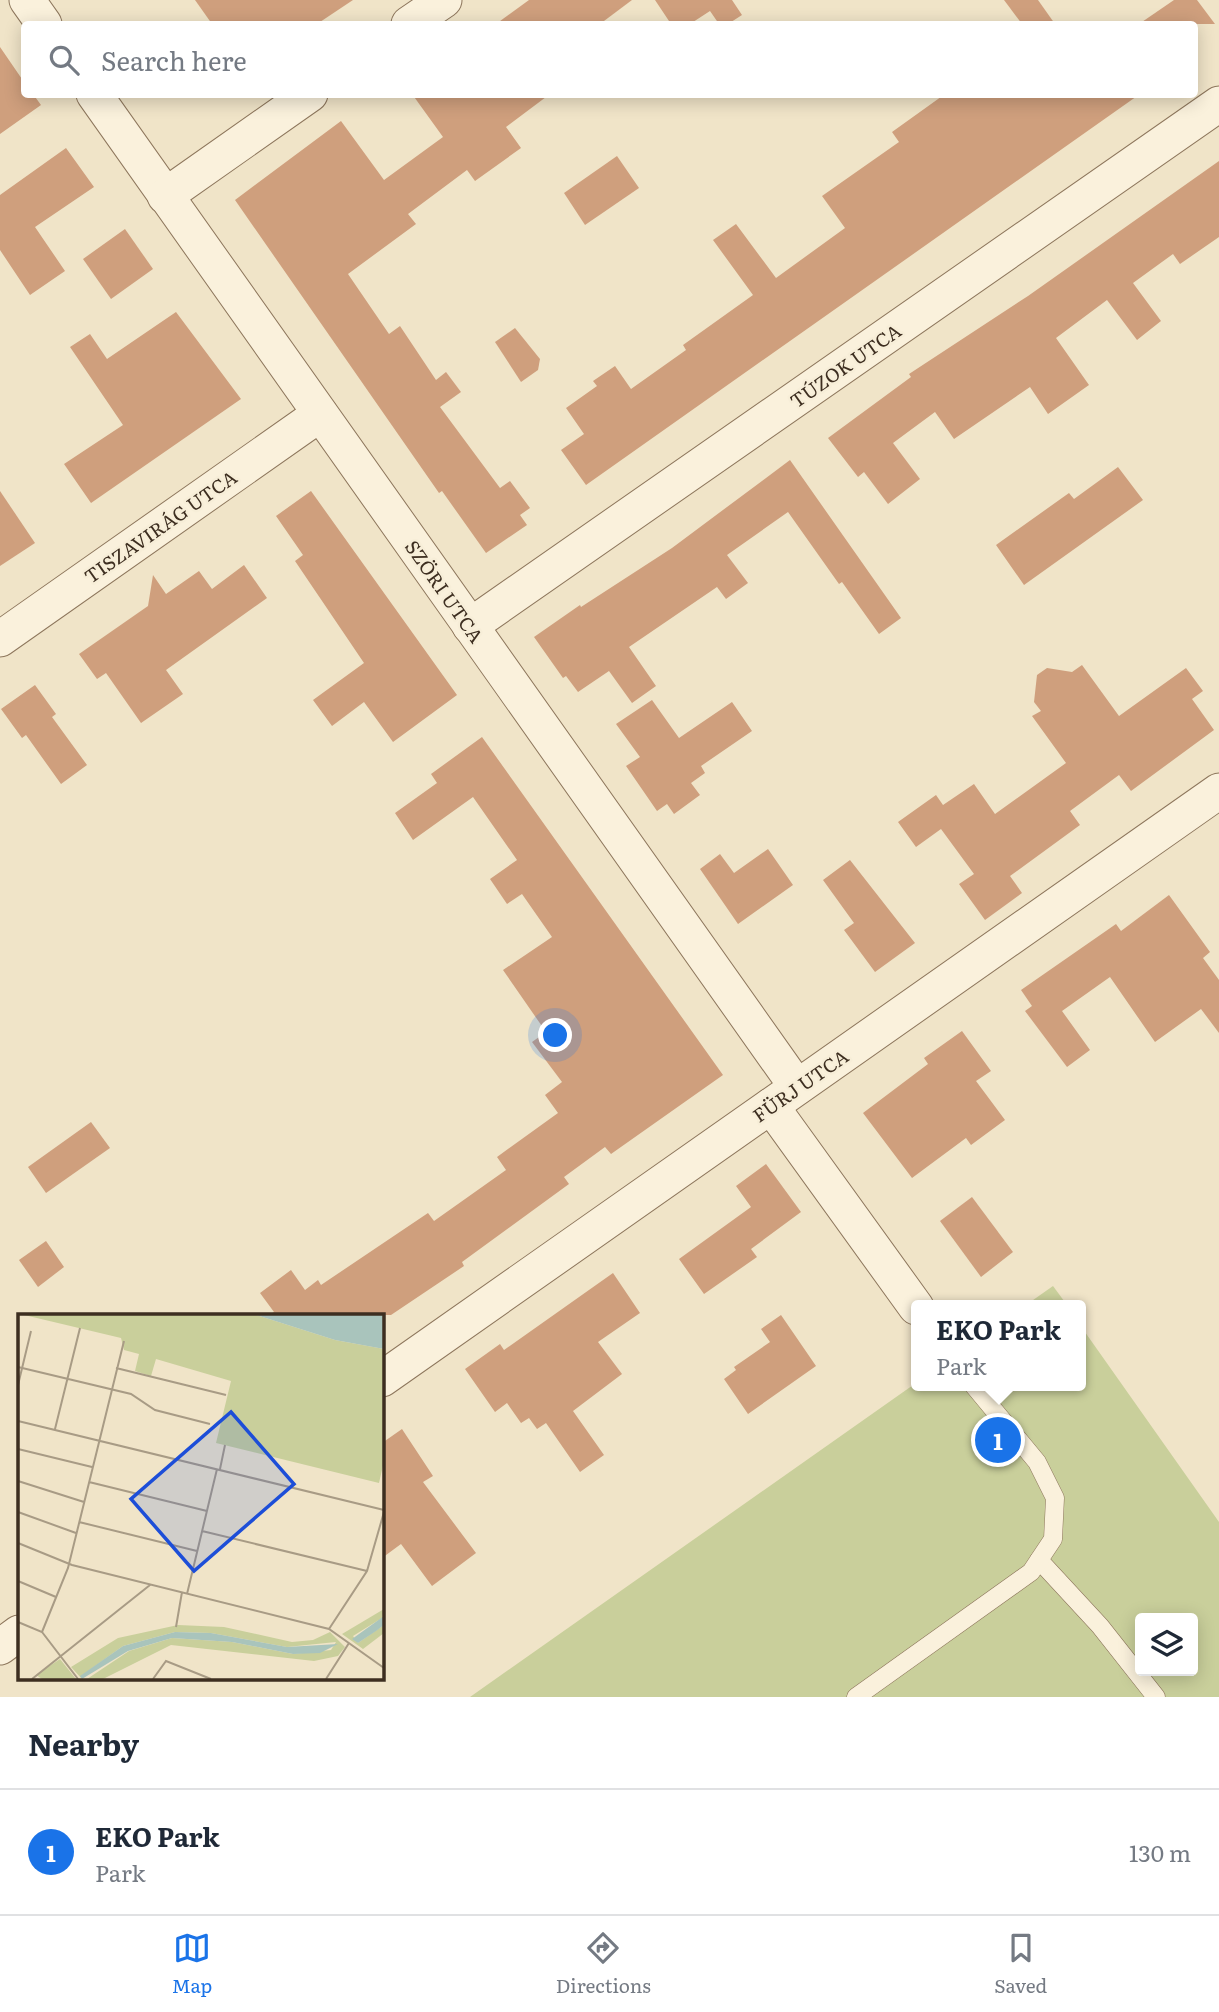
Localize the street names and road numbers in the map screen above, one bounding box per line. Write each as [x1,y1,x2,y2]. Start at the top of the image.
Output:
street label: TÚZOK UTCA [784,316,906,414]
street label: TISZAVIRÁG UTCA [78,463,242,589]
street label: SZÖRI UTCA [399,534,491,648]
street label: FÜRJ UTCA [746,1042,854,1128]

